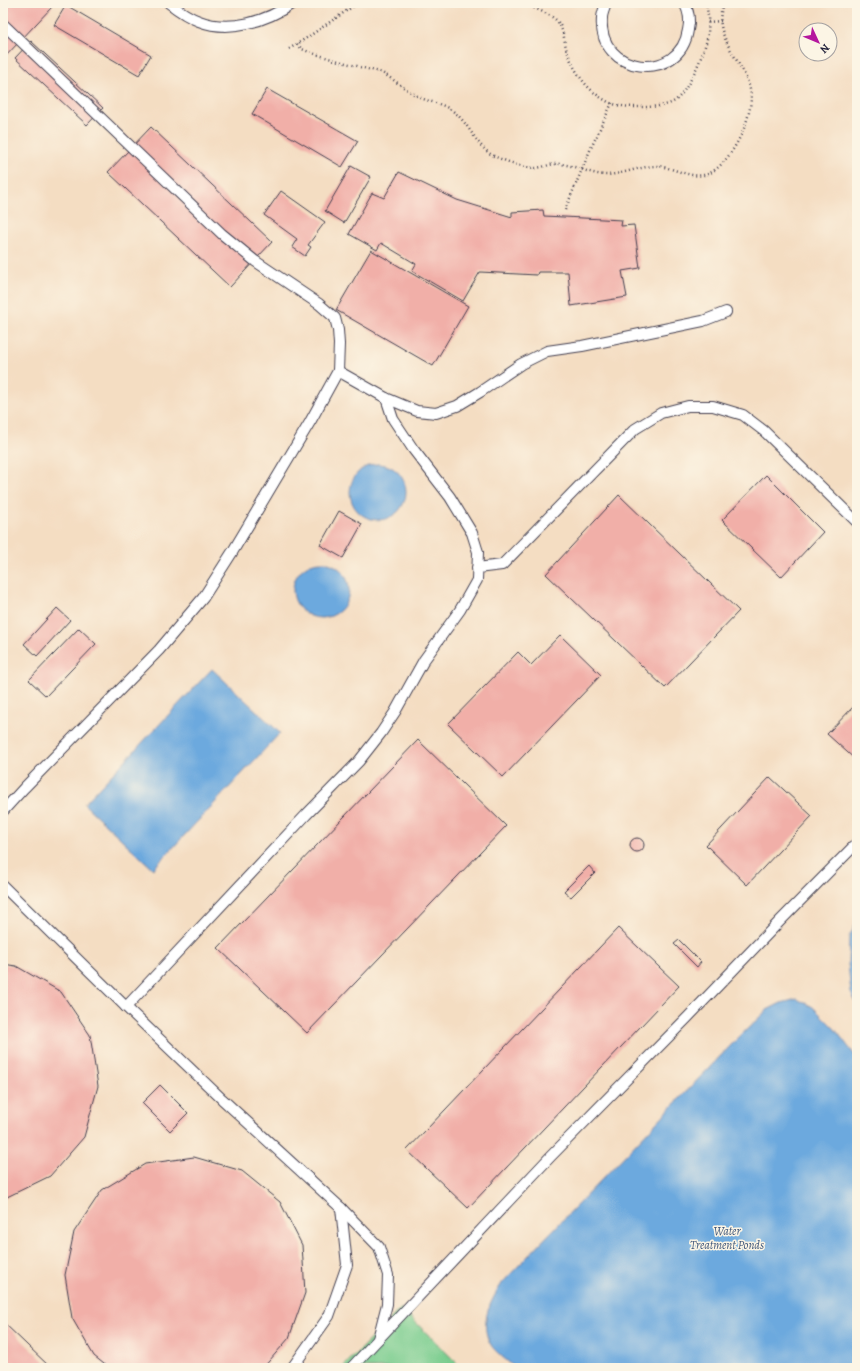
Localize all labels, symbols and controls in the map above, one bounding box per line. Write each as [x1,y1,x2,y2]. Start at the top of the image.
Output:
north arrow [798,22,838,62]
text: N [817,41,833,57]
water label: Water Treatment Ponds [690,1223,764,1253]

